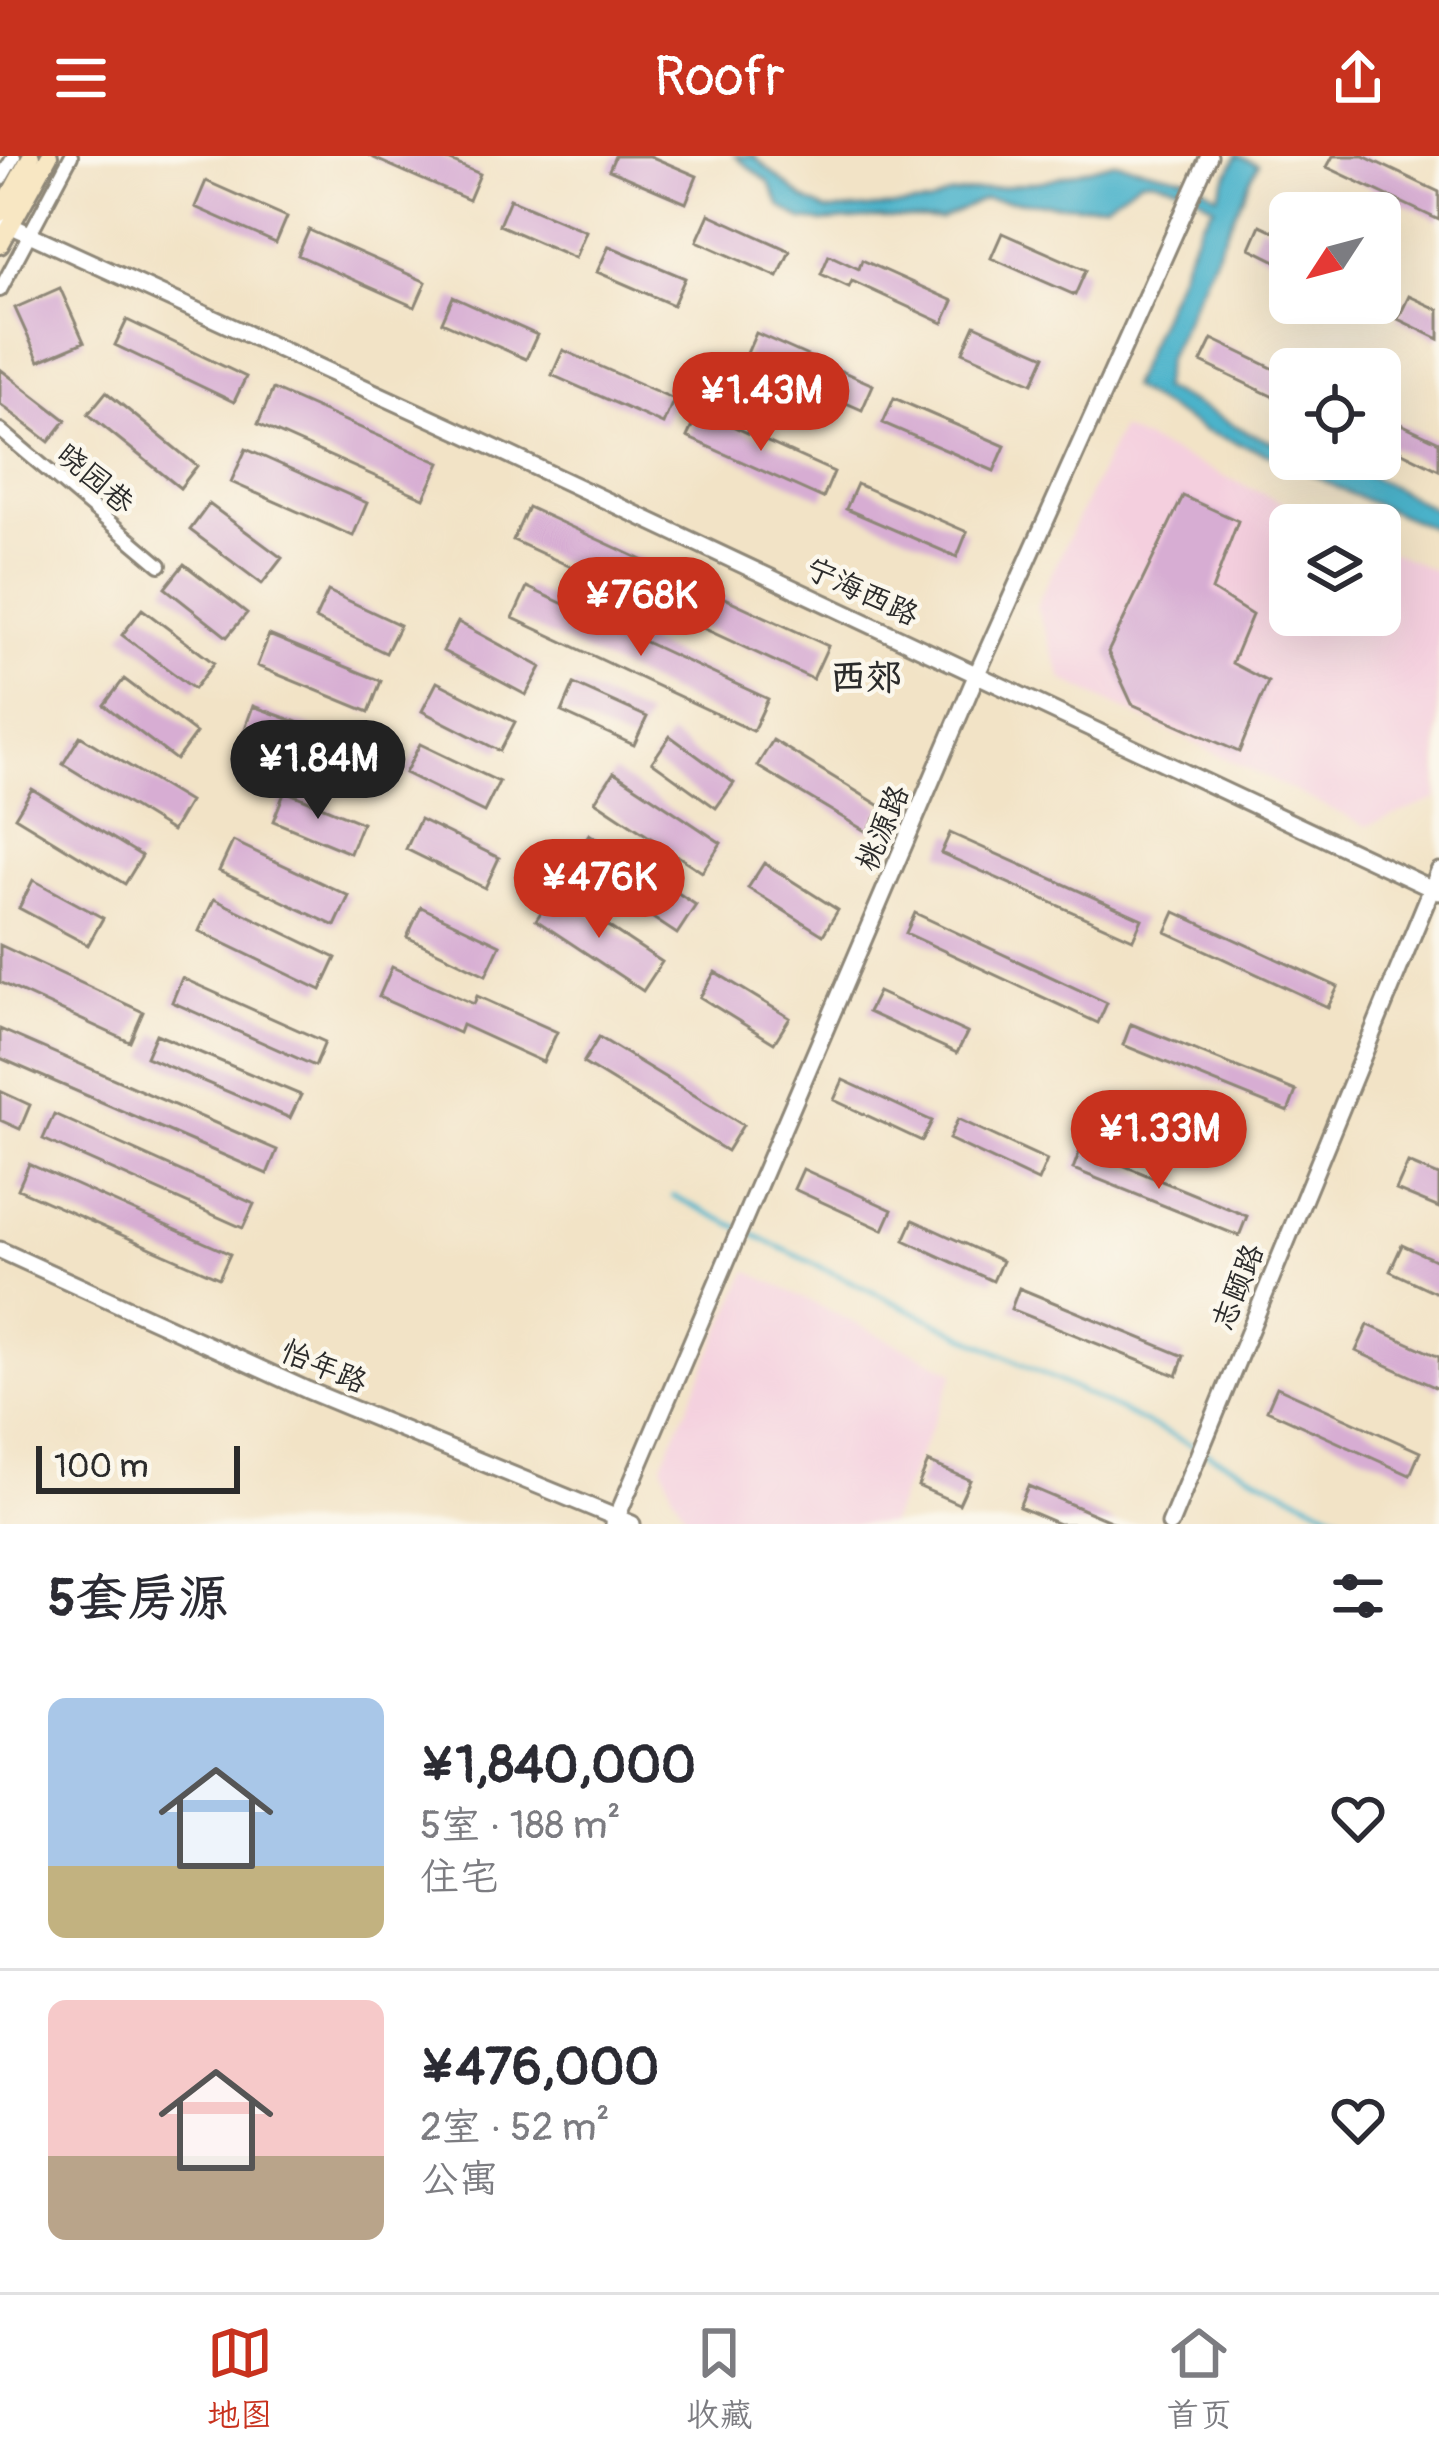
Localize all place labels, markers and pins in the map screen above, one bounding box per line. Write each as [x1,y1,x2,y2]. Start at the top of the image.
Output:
pin: ¥1.43M [663,352,859,454]
pin: ¥768K [557,557,725,659]
pin: ¥1.84M [220,720,416,822]
pin: ¥476K [515,839,683,941]
pin: ¥1.33M [1061,1090,1257,1192]

